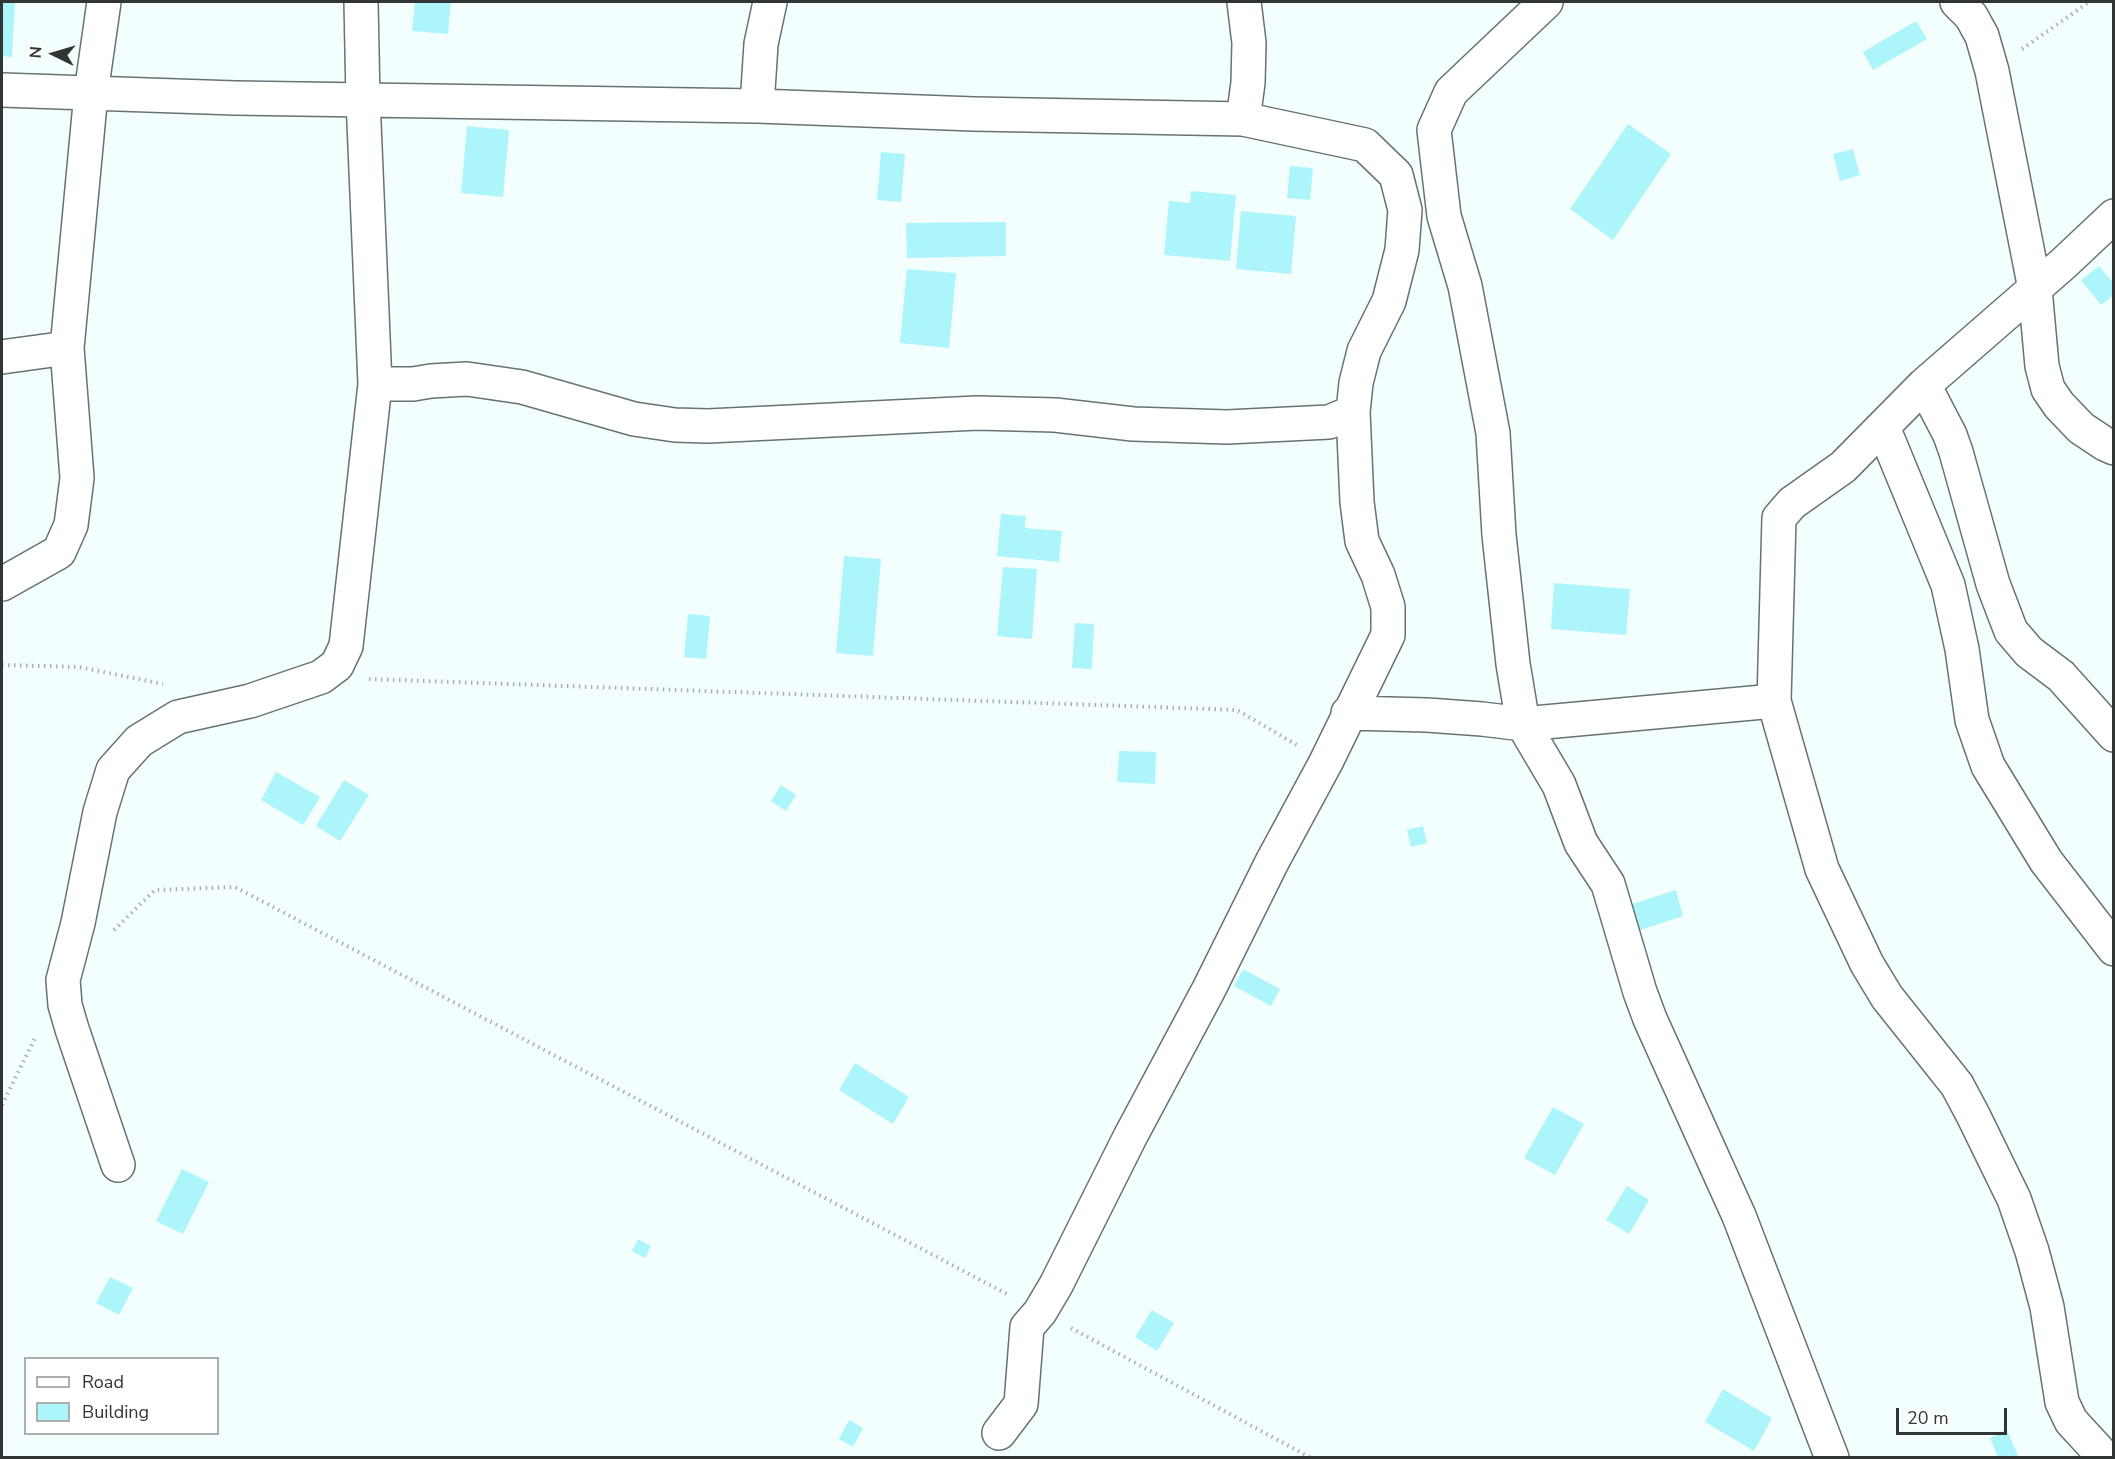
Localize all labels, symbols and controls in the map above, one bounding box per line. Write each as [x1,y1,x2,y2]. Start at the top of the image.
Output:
north arrow [24,24,84,84]
text: N [25,46,48,59]
legend [24,1357,219,1435]
text: Road [82,1370,124,1394]
scale bar [1899,1396,2010,1434]
text: Building [82,1400,149,1424]
text: 20 m [1907,1406,1949,1430]

